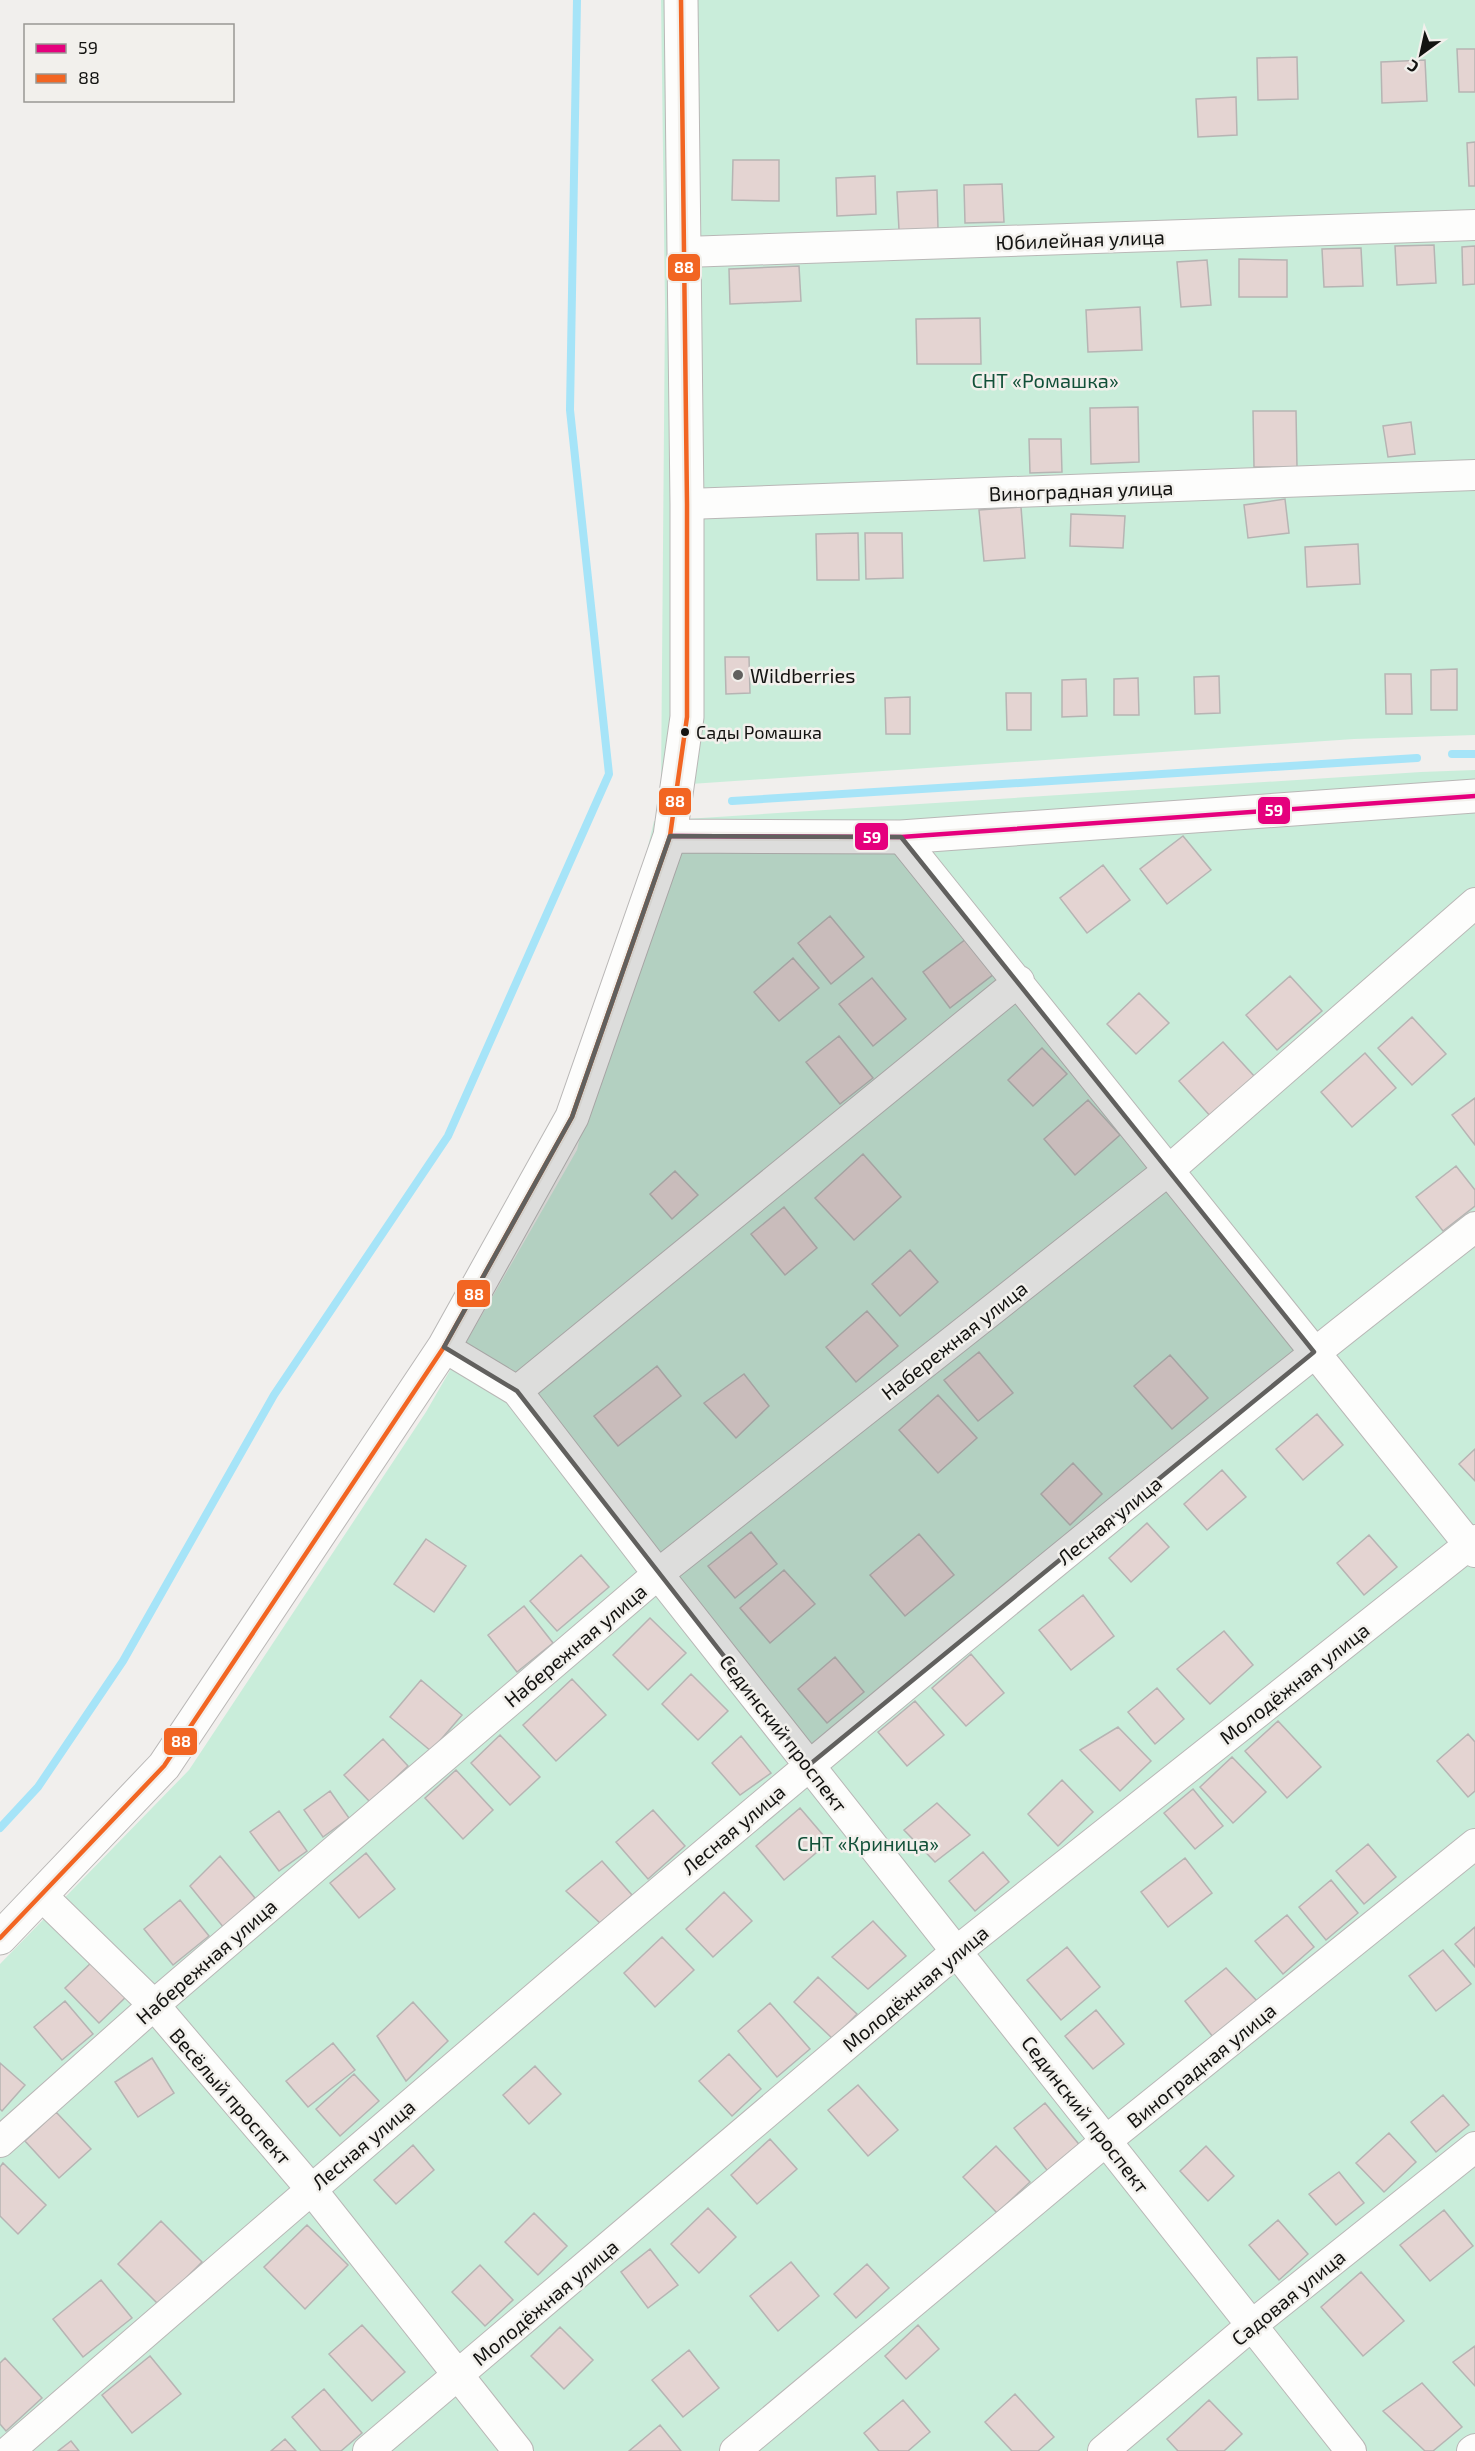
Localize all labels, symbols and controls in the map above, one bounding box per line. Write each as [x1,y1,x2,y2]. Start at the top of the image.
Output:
legend [24,24,234,102]
north arrow [1391,24,1451,84]
text: 59 [78,36,98,58]
text: С [1403,56,1422,78]
text: 88 [78,66,100,88]
street label: Юбилейная улица [995,224,1165,255]
line badge: 88 [667,253,701,282]
text: 88 [674,257,694,276]
park label: СНТ «Ромашка» [971,368,1119,392]
street label: Виноградная улица [988,475,1174,506]
place label: Wildberries [750,663,855,687]
marker: Wildberries [731,668,745,682]
place label: Сады Ромашка [696,721,822,743]
marker: Сады Ромашка [679,726,691,738]
line badge: 88 [658,787,692,816]
text: 88 [665,791,685,810]
line badge: 59 [1257,796,1291,825]
text: 59 [1265,800,1283,819]
line badge: 59 [854,822,889,851]
text: 59 [863,827,881,846]
street label: Набережная улица [876,1276,1032,1405]
line badge: 88 [456,1279,491,1308]
text: 88 [464,1284,484,1303]
street label: Лесная улица [1052,1471,1167,1570]
street label: Набережная улица [499,1578,652,1712]
street label: Молодёжная улица [1214,1617,1374,1750]
street label: Сединский проспект [715,1650,853,1816]
line badge: 88 [163,1727,198,1756]
text: 88 [171,1731,191,1750]
street label: Лесная улица [676,1779,790,1880]
park label: СНТ «Криница» [797,1831,939,1855]
street label: Набережная улица [131,1893,282,2029]
street label: Молодёжная улица [837,1920,994,2057]
street label: Виноградная улица [1122,1998,1281,2133]
street label: Весёлый проспект [165,2023,297,2169]
street label: Сединский проспект [1017,2031,1155,2197]
street label: Лесная улица [306,2094,420,2195]
street label: Молодёжная улица [467,2234,624,2371]
street label: Садовая улица [1227,2244,1350,2351]

